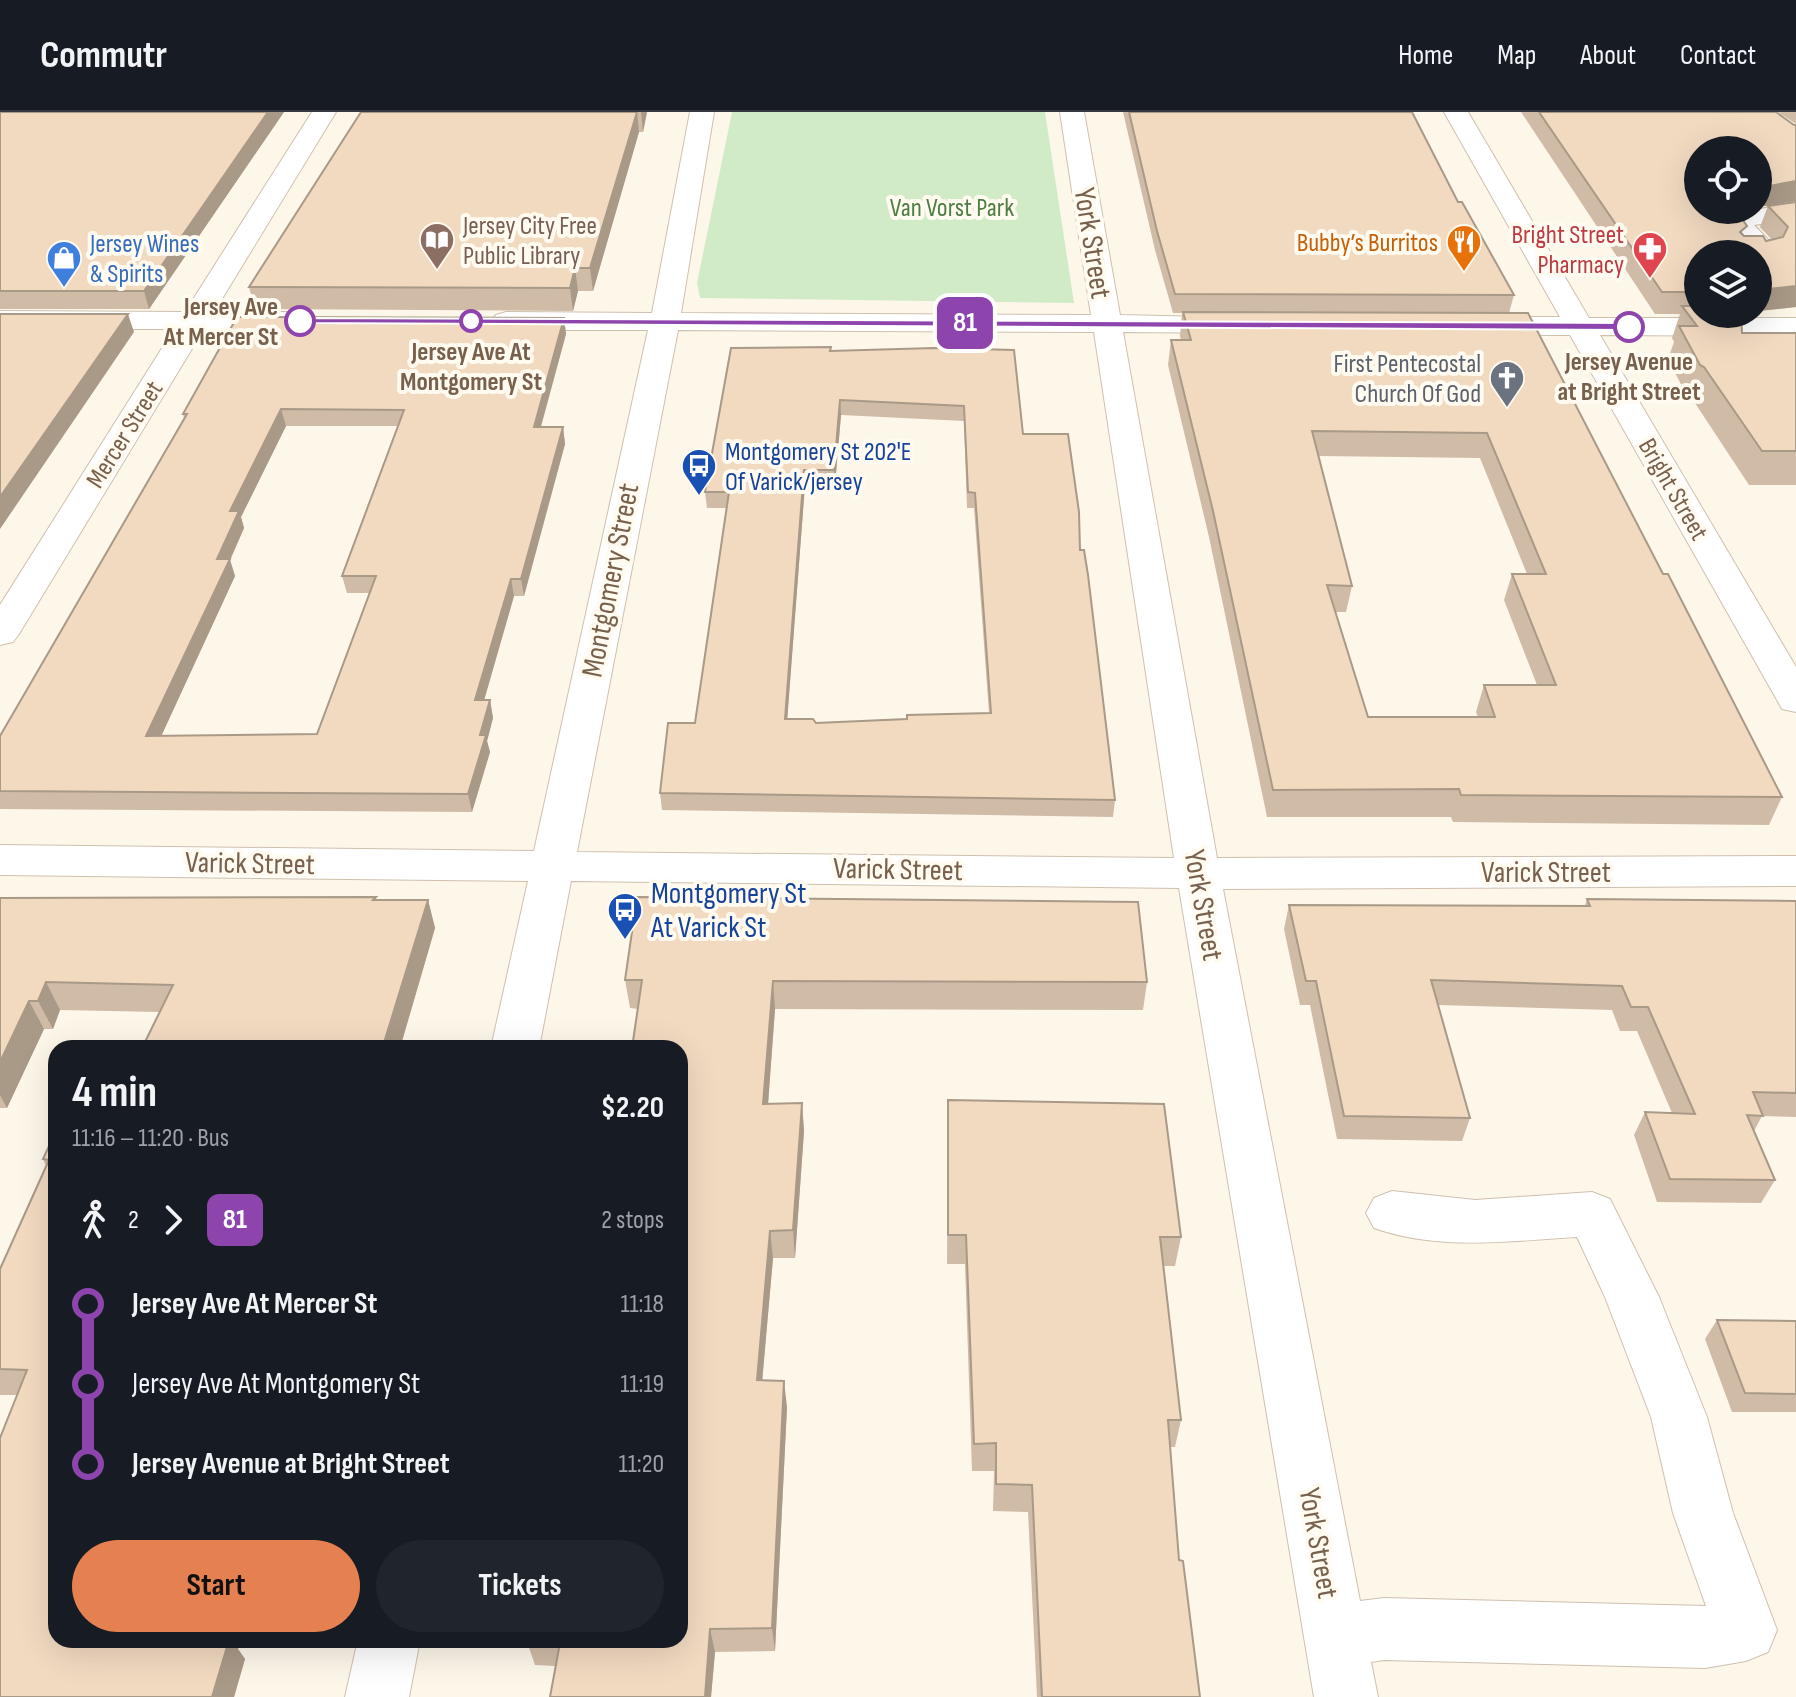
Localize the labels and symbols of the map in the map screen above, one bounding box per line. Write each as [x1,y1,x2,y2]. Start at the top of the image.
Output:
street label: York Street [1066,185,1119,301]
park label: Van Vorst Park [890,193,1014,224]
place label: Jersey City Free Public Library [462,211,597,272]
place label: Bright Street Pharmacy [1512,220,1624,281]
library icon: Jersey City Free Public Library [418,221,456,271]
restaurant icon: Bubby’s Burritos [1445,223,1483,273]
place label: Bubby’s Burritos [1297,228,1438,259]
place label: Jersey Wines & Spirits [89,229,199,290]
pharmacy icon: Bright Street Pharmacy [1631,230,1669,280]
shop icon: Jersey Wines & Spirits [45,239,83,289]
place label: Jersey Ave At Mercer St [162,292,278,353]
line badge: 81 [929,297,1001,349]
marker: Jersey Ave At Mercer St [285,306,315,336]
marker: Jersey Ave At Montgomery St [460,310,482,332]
marker: Jersey Avenue at Bright Street [1614,312,1644,342]
place label: Jersey Ave At Montgomery St [400,337,542,398]
place label: Jersey Avenue at Bright Street [1557,347,1701,408]
place label: First Pentecostal Church Of God [1333,349,1481,410]
church icon: First Pentecostal Church Of God [1488,359,1526,409]
street label: Mercer Street [80,376,170,494]
street label: Bright Street [1631,433,1714,546]
place label: Montgomery St 202'E Of Varick/jersey [725,437,912,498]
bus stop icon: Montgomery St 202'E Of Varick/jersey [680,447,718,497]
street label: Montgomery Street [575,480,647,680]
street label: Varick Street [185,845,315,883]
street label: York Street [1176,847,1230,963]
street label: Varick Street [833,851,963,889]
street label: Varick Street [1481,855,1611,891]
place label: Montgomery St At Varick St [650,876,806,946]
bus stop icon: Montgomery St At Varick St [606,891,644,941]
street label: York Street [1291,1485,1345,1601]

